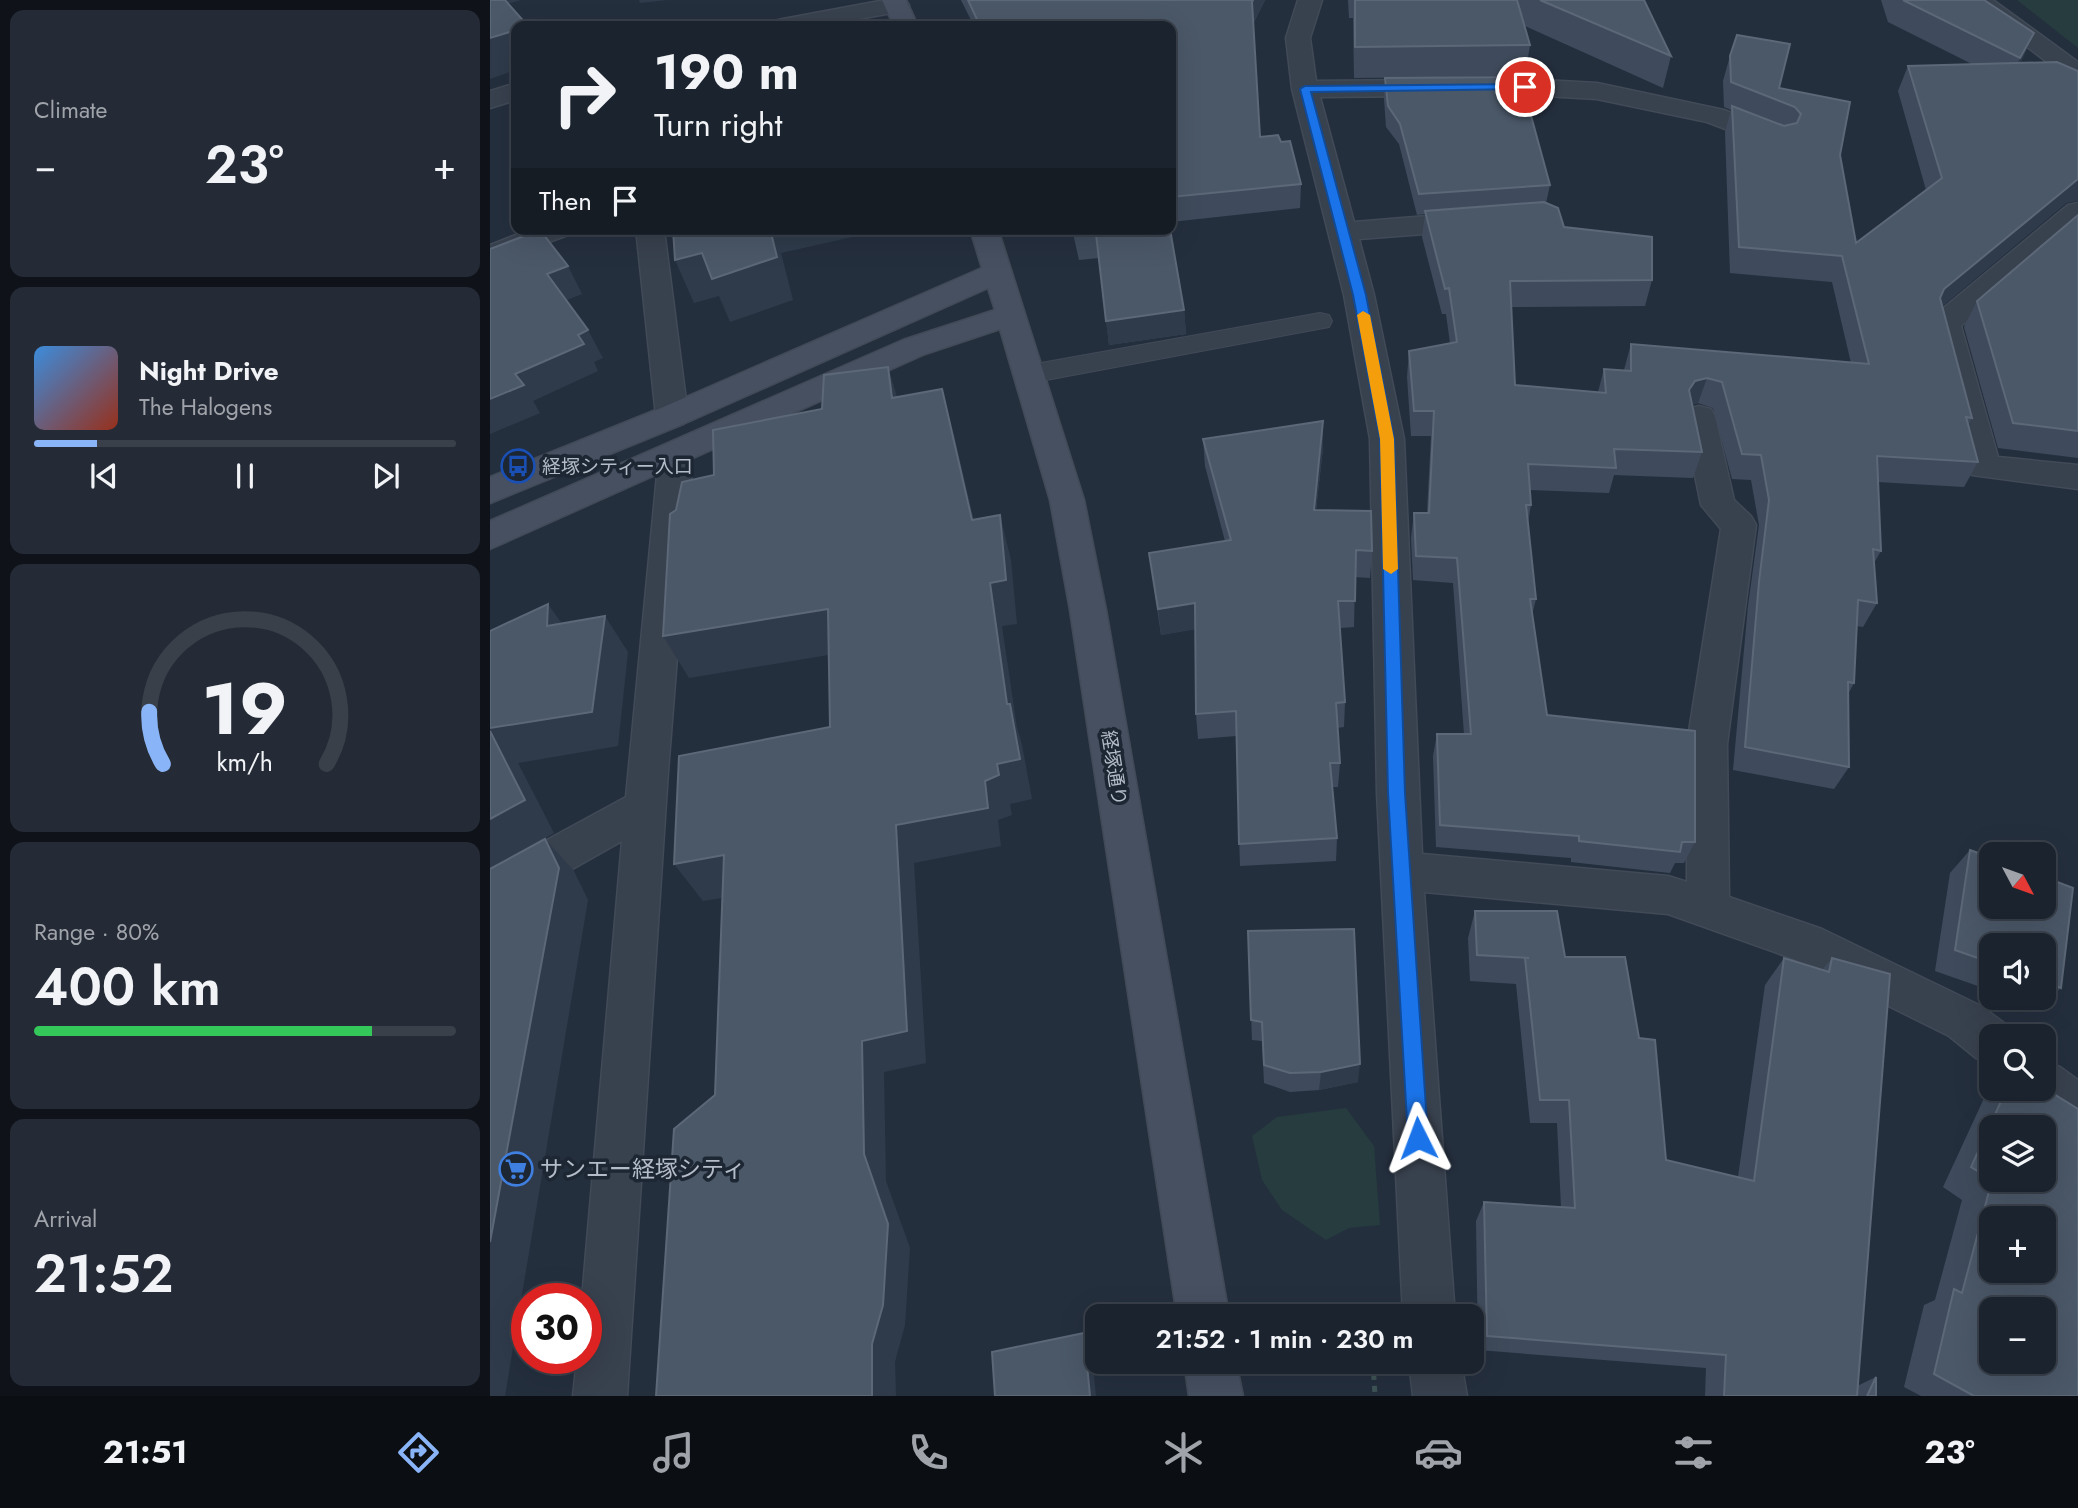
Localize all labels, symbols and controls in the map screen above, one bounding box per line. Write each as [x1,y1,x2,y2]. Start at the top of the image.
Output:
text: 190 m [654,37,799,107]
icon: right [539,49,630,140]
pin [1495,57,1555,117]
icon: arrive [1506,68,1544,106]
text: Climate [34,93,107,127]
text: Turn right [654,102,783,148]
text: 23° [205,127,284,203]
text: − [34,138,56,193]
text: + [433,138,456,193]
text: Then [539,182,592,220]
icon: arrive [606,182,644,220]
text: Night Drive [139,352,279,390]
text: The Halogens [139,390,272,424]
bus stop icon: 経塚シティー入口 [499,447,537,485]
place label: 経塚シティー入口 [542,453,693,480]
icon: previous [85,457,123,495]
icon: pause [226,457,264,495]
icon: next [367,457,405,495]
text: 19 [202,656,288,761]
street label: 経塚通り [1095,728,1133,808]
text: km/h [217,744,273,780]
north arrow [1979,842,2056,919]
map controls [1979,842,2056,1374]
text: Range · 80% [34,915,159,949]
button: sound [1979,933,2056,1010]
text: 400 km [34,949,221,1025]
button: search [1979,1024,2056,1101]
position arrow [1381,1101,1455,1175]
button: layers [1979,1115,2056,1192]
supermarket icon: サンエー経塚シティ [497,1150,535,1188]
place label: サンエー経塚シティ [540,1152,746,1186]
text: Arrival [34,1202,97,1236]
button: + [1979,1206,2056,1283]
text: 21:52 [34,1236,174,1312]
speed limit sign: 30 [511,1283,602,1374]
button: − [1979,1297,2056,1374]
text: 21:52 · 1 min · 230 m [1156,1320,1413,1358]
icon: directions [394,1428,443,1477]
icon: music [649,1428,698,1477]
icon: phone [904,1428,953,1477]
icon: climate [1159,1428,1208,1477]
icon: car [1414,1428,1463,1477]
icon: filters [1669,1428,1718,1477]
text: 21:51 [103,1429,188,1475]
text: 23° [1924,1429,1975,1475]

